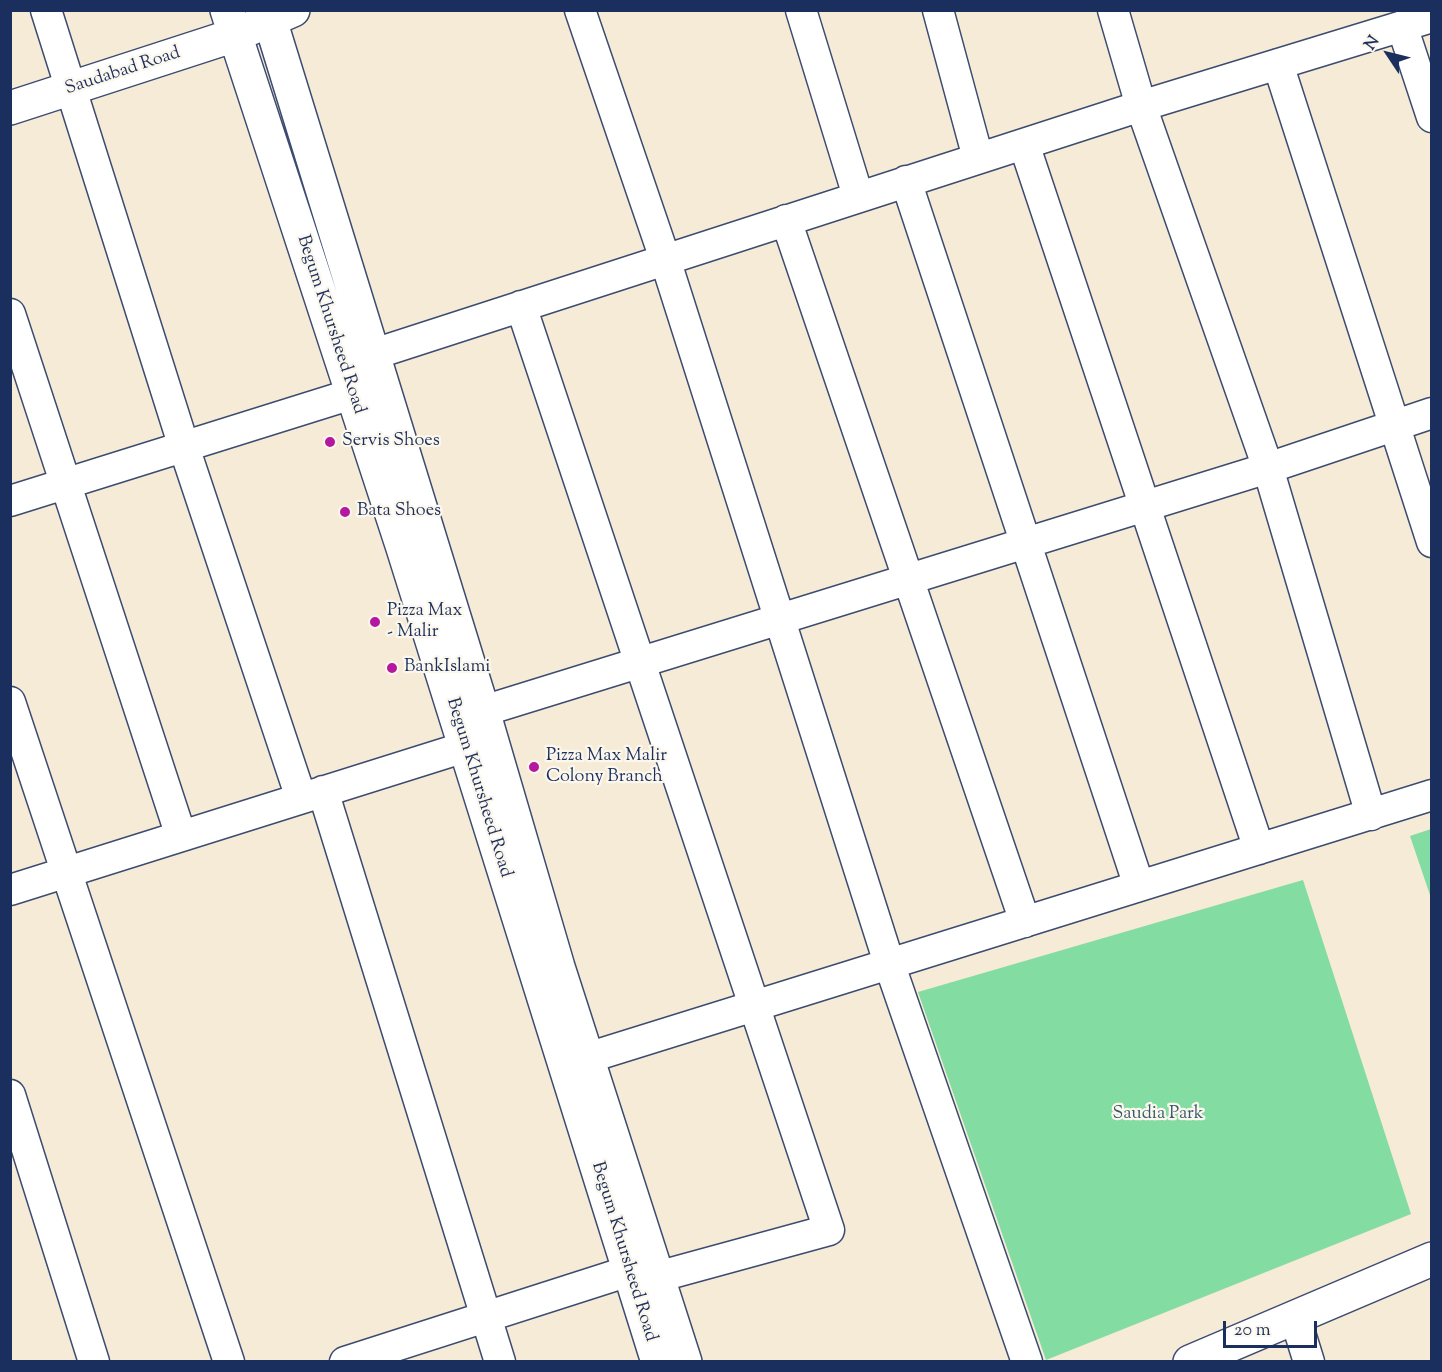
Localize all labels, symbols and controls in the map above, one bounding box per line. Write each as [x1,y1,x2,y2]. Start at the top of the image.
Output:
north arrow [1358,24,1418,84]
text: N [1360,32,1386,55]
street label: Saudabad Road [63,43,183,101]
street label: Begum Khursheed Road [291,233,369,417]
place label: Servis Shoes [342,431,440,453]
marker: Servis Shoes [323,435,337,449]
place label: Bata Shoes [357,501,441,523]
marker: Bata Shoes [338,505,352,519]
place label: Pizza Max - Malir [387,601,462,644]
marker: Pizza Max - Malir [368,615,382,629]
place label: BankIslami [404,657,490,679]
marker: BankIslami [385,661,399,675]
street label: Begum Khursheed Road [440,696,516,880]
place label: Pizza Max Malir Colony Branch [546,746,667,789]
marker: Pizza Max Malir Colony Branch [527,760,541,774]
park label: Saudia Park [1113,1104,1203,1126]
street label: Begum Khursheed Road [585,1160,661,1344]
scale bar [1226,1309,1320,1347]
text: 20 m [1234,1318,1271,1344]

